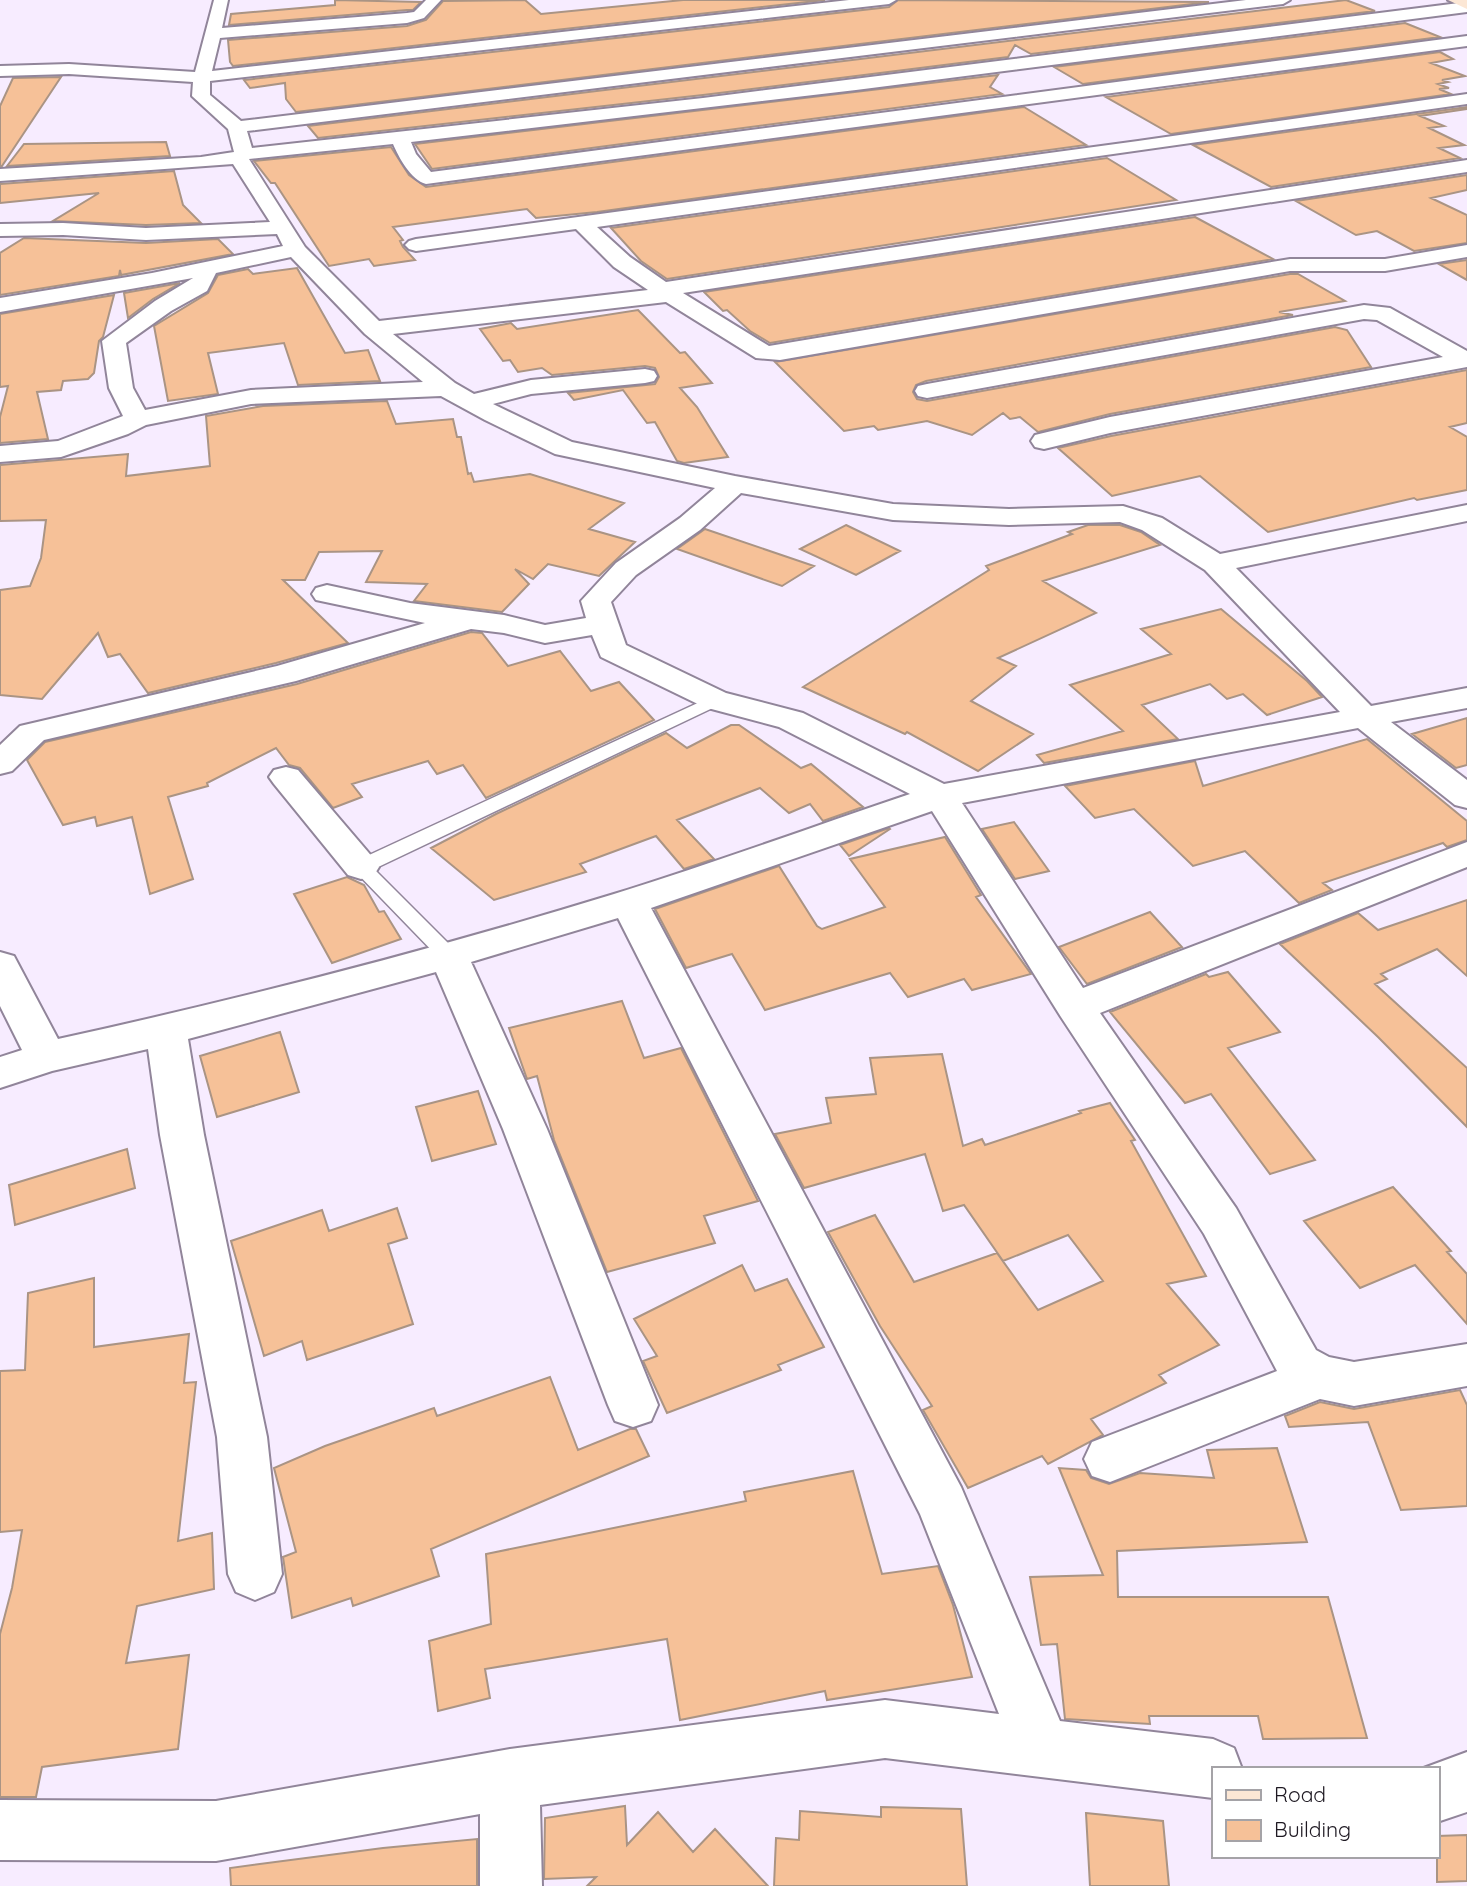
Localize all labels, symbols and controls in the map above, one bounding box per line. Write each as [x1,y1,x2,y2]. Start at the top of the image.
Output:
legend [1212,1767,1439,1858]
text: Road [1274,1781,1326,1807]
text: Building [1274,1816,1351,1842]

